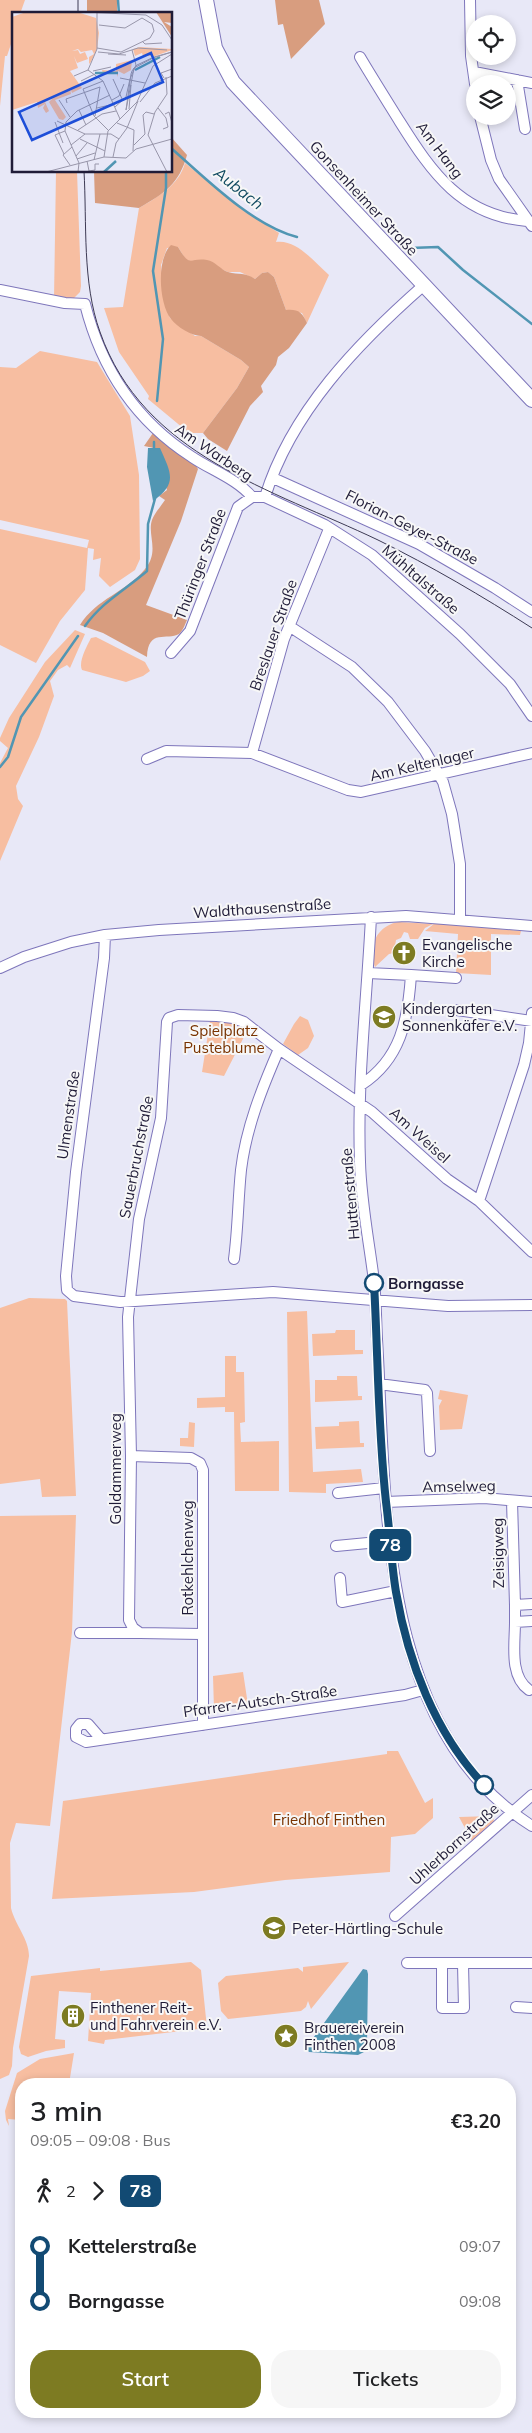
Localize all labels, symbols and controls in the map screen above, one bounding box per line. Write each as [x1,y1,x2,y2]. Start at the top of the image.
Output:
inset map [12,12,172,172]
map controls [466,15,516,125]
button: locate [466,15,516,65]
button: layers [466,75,516,125]
street label: Am Hang [412,118,468,182]
street label: Gonsenheimer Straße [306,136,422,260]
water label: Aubach [209,162,268,214]
street label: Am Warberg [171,419,257,485]
street label: Florian-Geyer-Straße [342,485,482,569]
street label: Thüringer Straße [170,506,230,622]
street label: Mühltalstraße [378,540,464,618]
street label: Breslauer Straße [245,577,301,693]
street label: Am Keltenlager [368,743,477,785]
street label: Waldthausenstraße [192,894,332,922]
place label: Evangelische Kirche [422,935,512,971]
church icon: Evangelische Kirche [391,940,417,966]
place label: Kindergarten Sonnenkäfer e.V. [402,999,517,1035]
school or university icon: Kindergarten Sonnenkäfer e.V. [371,1004,397,1030]
park label: Spielplatz Pusteblume [183,1021,265,1057]
street label: Ulmenstraße [52,1069,84,1161]
street label: Sauerbruchstraße [115,1094,157,1220]
street label: Am Weisel [386,1103,454,1167]
street label: Huttenstraße [337,1147,363,1241]
marker: Borngasse [364,1273,384,1293]
place label: Borngasse [388,1274,464,1293]
street label: Goldammerweg [106,1413,125,1525]
street label: Amselweg [422,1476,496,1496]
street label: Rotkehlchenweg [178,1500,197,1616]
street label: Zeisigweg [488,1518,508,1588]
line badge: 78 [368,1529,412,1561]
text: 78 [379,1533,401,1556]
street label: Pfarrer-Autsch-Straße [182,1681,338,1721]
unlabelled marker [474,1775,494,1795]
street label: Uhlerbornstraße [406,1799,502,1889]
park label: Friedhof Finthen [273,1810,385,1829]
school or university icon: Peter-Härtling-Schule [261,1915,287,1941]
place label: Peter-Härtling-Schule [292,1919,443,1938]
place label: Finthener Reit- und Fahrverein e.V. [90,1998,222,2034]
building icon: Finthener Reit- und Fahrverein e.V. [60,2003,86,2029]
place label: Brauereiverein Finthen 2008 [304,2018,404,2054]
place icon: Brauereiverein Finthen 2008 [273,2023,299,2049]
text: 3 min [30,2093,103,2128]
text: €3.20 [451,2109,501,2133]
text: 09:05 – 09:08 · Bus [30,2130,171,2150]
icon: walk [30,2177,58,2205]
icon: forward [84,2177,112,2205]
text: 78 [130,2179,151,2202]
text: 2 [66,2181,76,2201]
text: Kettelerstraße [68,2234,197,2258]
text: 09:07 [459,2236,501,2256]
text: Borngasse [68,2289,164,2313]
text: 09:08 [459,2291,501,2311]
button: Start [30,2350,261,2408]
button: Tickets [271,2350,501,2408]

